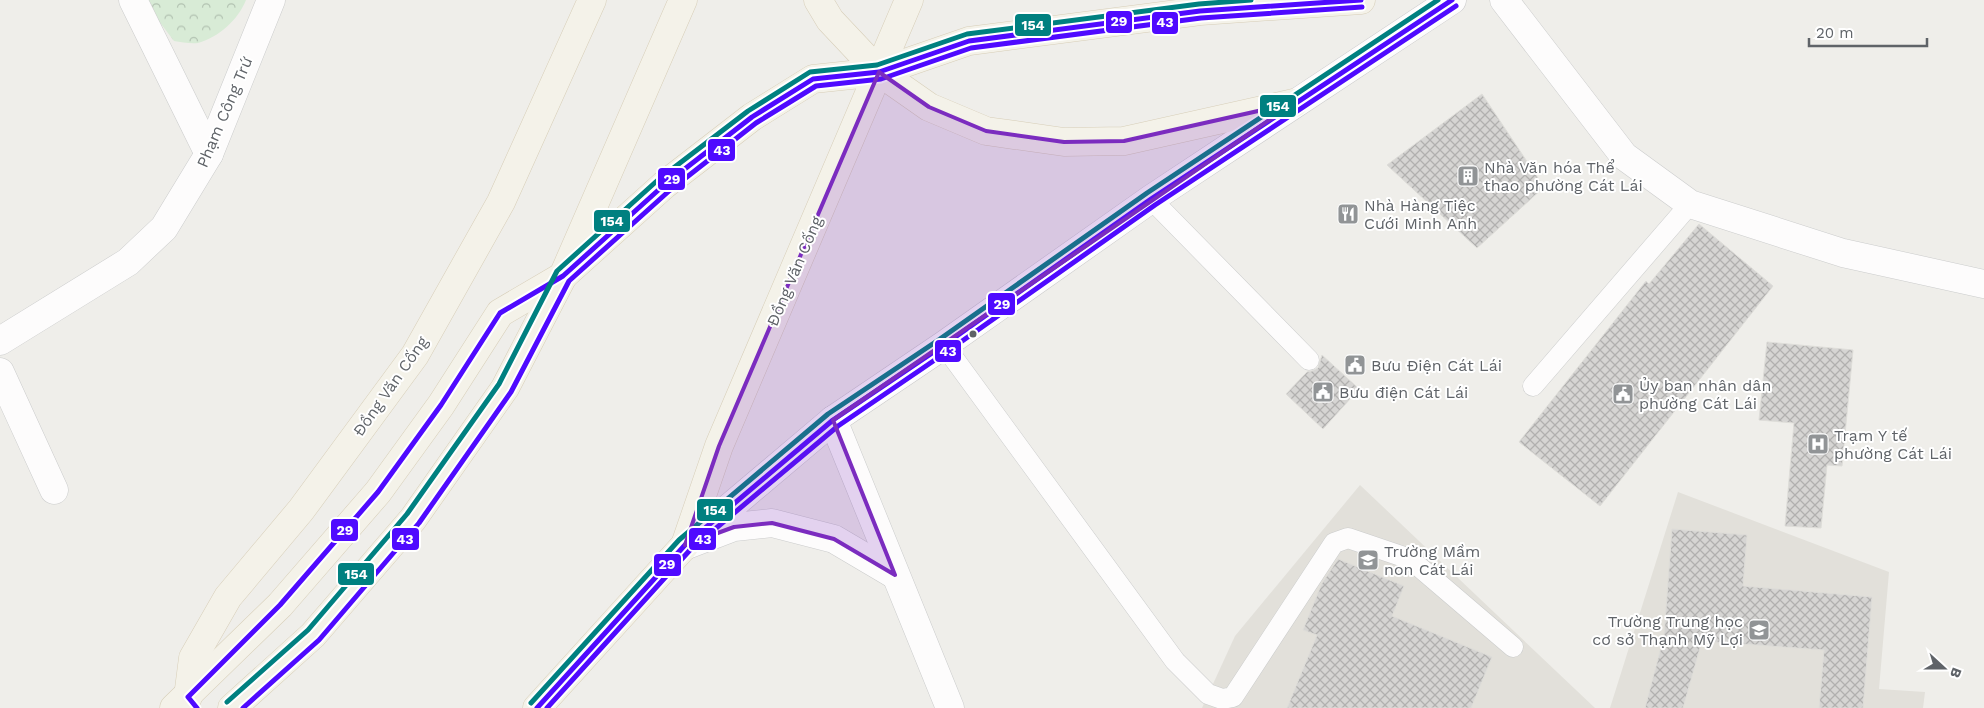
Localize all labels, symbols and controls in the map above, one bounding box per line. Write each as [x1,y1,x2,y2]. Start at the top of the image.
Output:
line badge: 29 [1105,10,1133,34]
line badge: 43 [1151,11,1179,35]
line badge: 154 [1014,13,1052,37]
text: 29 [1111,13,1127,29]
text: 43 [1156,14,1174,30]
scale bar [1809,15,1926,47]
text: 154 [1021,17,1045,33]
text: 20 m [1816,24,1854,42]
street label: Phạm Công Trứ [193,54,256,170]
line badge: 154 [1259,94,1297,118]
text: 154 [1266,98,1290,114]
line badge: 43 [707,138,736,162]
text: 43 [713,142,731,158]
place label: Nhà Văn hóa Thể thao phường Cát Lái [1484,158,1643,195]
building icon: Nhà Văn hóa Thể thao phường Cát Lái [1456,164,1480,188]
line badge: 29 [657,167,686,191]
text: 29 [664,171,680,187]
place label: Nhà Hàng Tiệc Cưới Minh Anh [1364,196,1477,233]
restaurant icon: Nhà Hàng Tiệc Cưới Minh Anh [1336,202,1360,226]
line badge: 154 [593,209,631,233]
text: 154 [600,213,624,229]
street label: Đồng Văn Cống [763,213,826,329]
line badge: 29 [987,292,1016,316]
text: 29 [994,296,1010,312]
unlabelled marker [968,329,978,339]
street label: Đồng Văn Cống [349,332,432,440]
line badge: 43 [934,339,962,363]
text: 43 [939,343,957,359]
public building icon: Bưu Điện Cát Lái [1343,353,1367,377]
place label: Bưu Điện Cát Lái [1371,356,1502,375]
place label: Ủy ban nhân dân phường Cát Lái [1639,376,1771,413]
public building icon: Bưu điện Cát Lái [1311,380,1335,404]
public building icon: Ủy ban nhân dân phường Cát Lái [1611,382,1635,406]
place label: Bưu điện Cát Lái [1339,383,1468,402]
place label: Trạm Y tế phường Cát Lái [1834,426,1952,463]
hospital icon: Trạm Y tế phường Cát Lái [1806,432,1830,456]
line badge: 154 [696,498,734,522]
text: 154 [703,502,727,518]
line badge: 29 [330,518,359,542]
text: 29 [337,522,353,538]
line badge: 43 [391,527,420,551]
line badge: 43 [688,527,717,551]
text: 43 [396,531,414,547]
text: 43 [694,531,712,547]
place label: Trường Mầm non Cát Lái [1384,542,1480,579]
school or university icon: Trường Mầm non Cát Lái [1356,548,1380,572]
line badge: 29 [653,553,682,577]
text: 29 [659,556,675,572]
line badge: 154 [337,562,375,586]
text: 154 [344,566,368,582]
place label: Trường Trung học cơ sở Thạnh Mỹ Lợi [1592,612,1743,649]
school or university icon: Trường Trung học cơ sở Thạnh Mỹ Lợi [1747,618,1771,642]
north arrow [1919,643,1969,693]
text: B [1947,665,1965,680]

